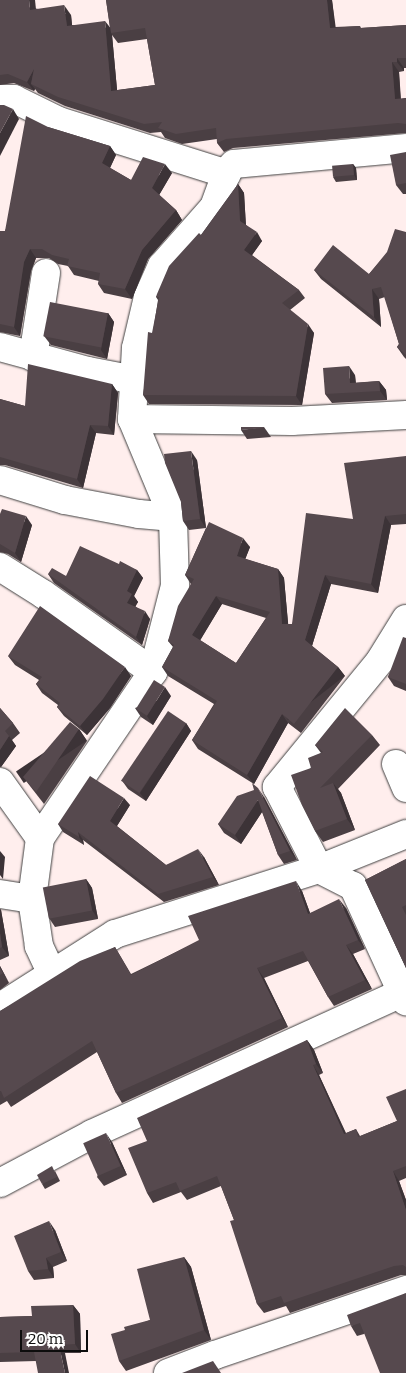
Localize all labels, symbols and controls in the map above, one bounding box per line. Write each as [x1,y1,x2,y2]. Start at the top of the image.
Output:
scale bar [22,1320,90,1352]
text: 20 m [28,1330,63,1348]

